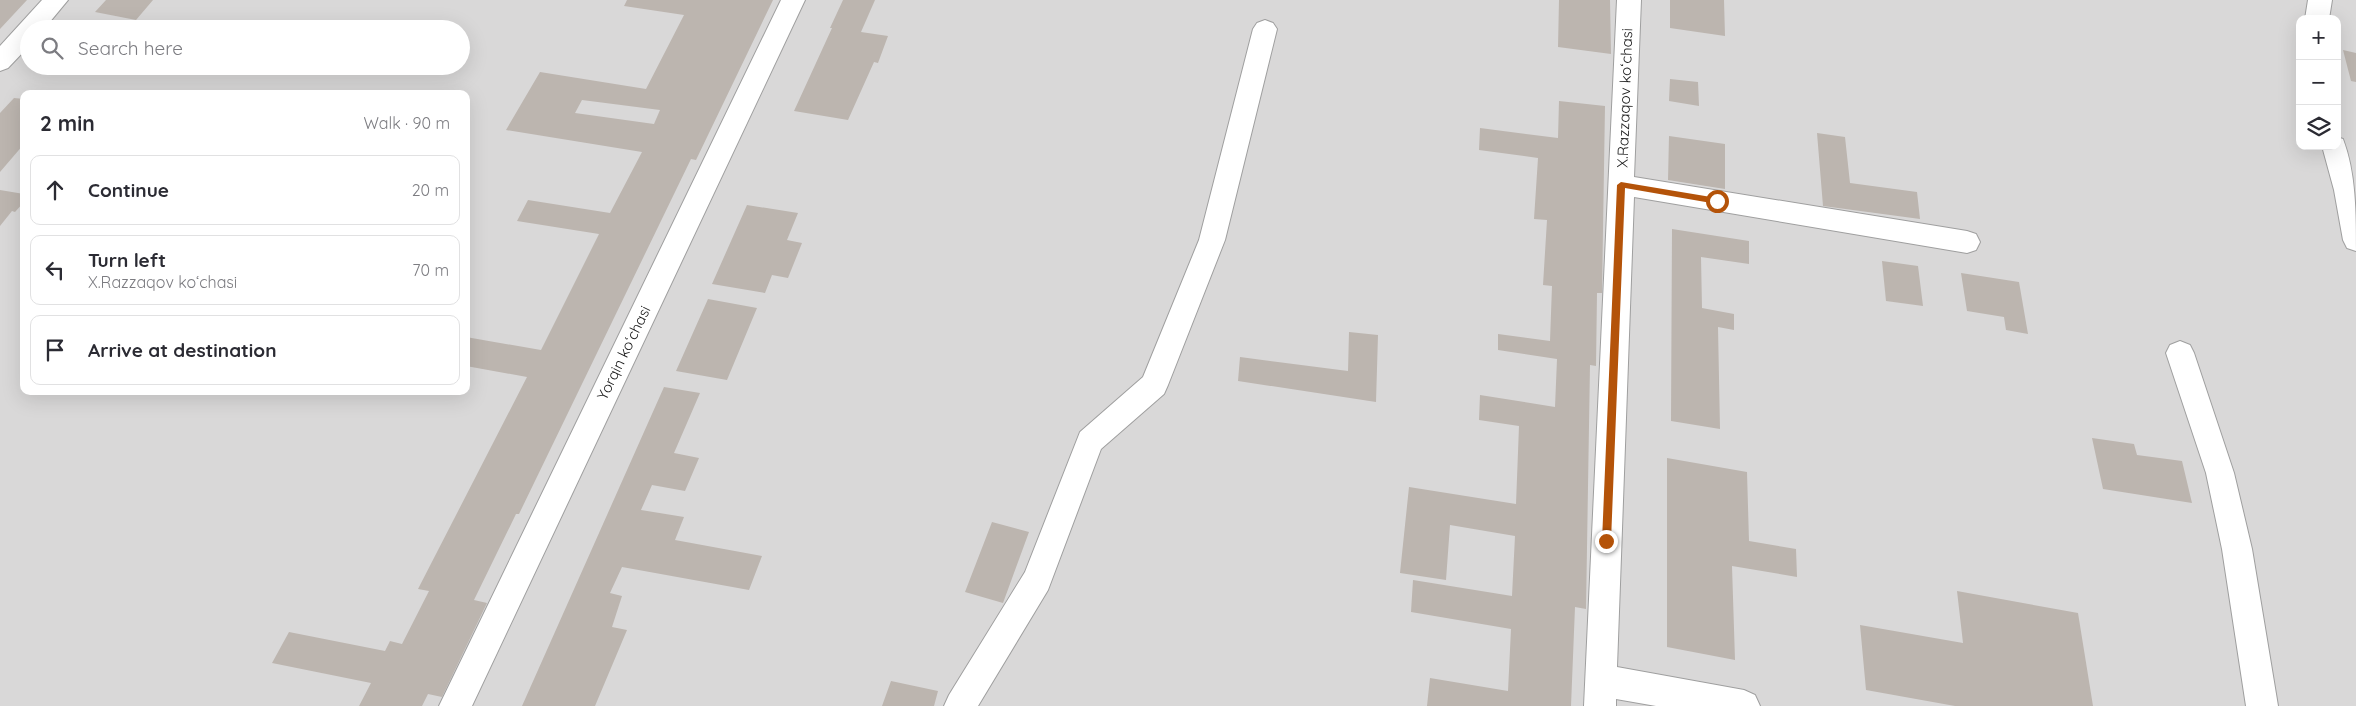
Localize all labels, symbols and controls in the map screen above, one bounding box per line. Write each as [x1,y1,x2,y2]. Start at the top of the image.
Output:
map controls [2296,15,2341,150]
button: + [2296,15,2341,60]
search box [20,20,470,75]
street label: X.Razzaqov koʻchasi [1613,28,1636,168]
icon: search [38,34,66,62]
text: Search here [78,36,183,60]
button: − [2296,60,2341,105]
button: layers [2296,105,2341,150]
text: 2 min [40,110,95,136]
text: Walk · 90 m [363,113,450,133]
icon: ahead [41,176,69,204]
text: Continue [88,178,169,202]
text: 20 m [412,180,449,200]
route start [1706,190,1729,213]
text: Turn left [88,248,166,272]
icon: left [41,256,69,284]
text: 70 m [412,260,449,280]
text: X.Razzaqov koʻchasi [88,272,237,292]
street label: Yorqin koʻchasi [592,302,655,403]
icon: arrive [41,336,69,364]
text: Arrive at destination [88,338,277,362]
route end [1595,530,1618,553]

